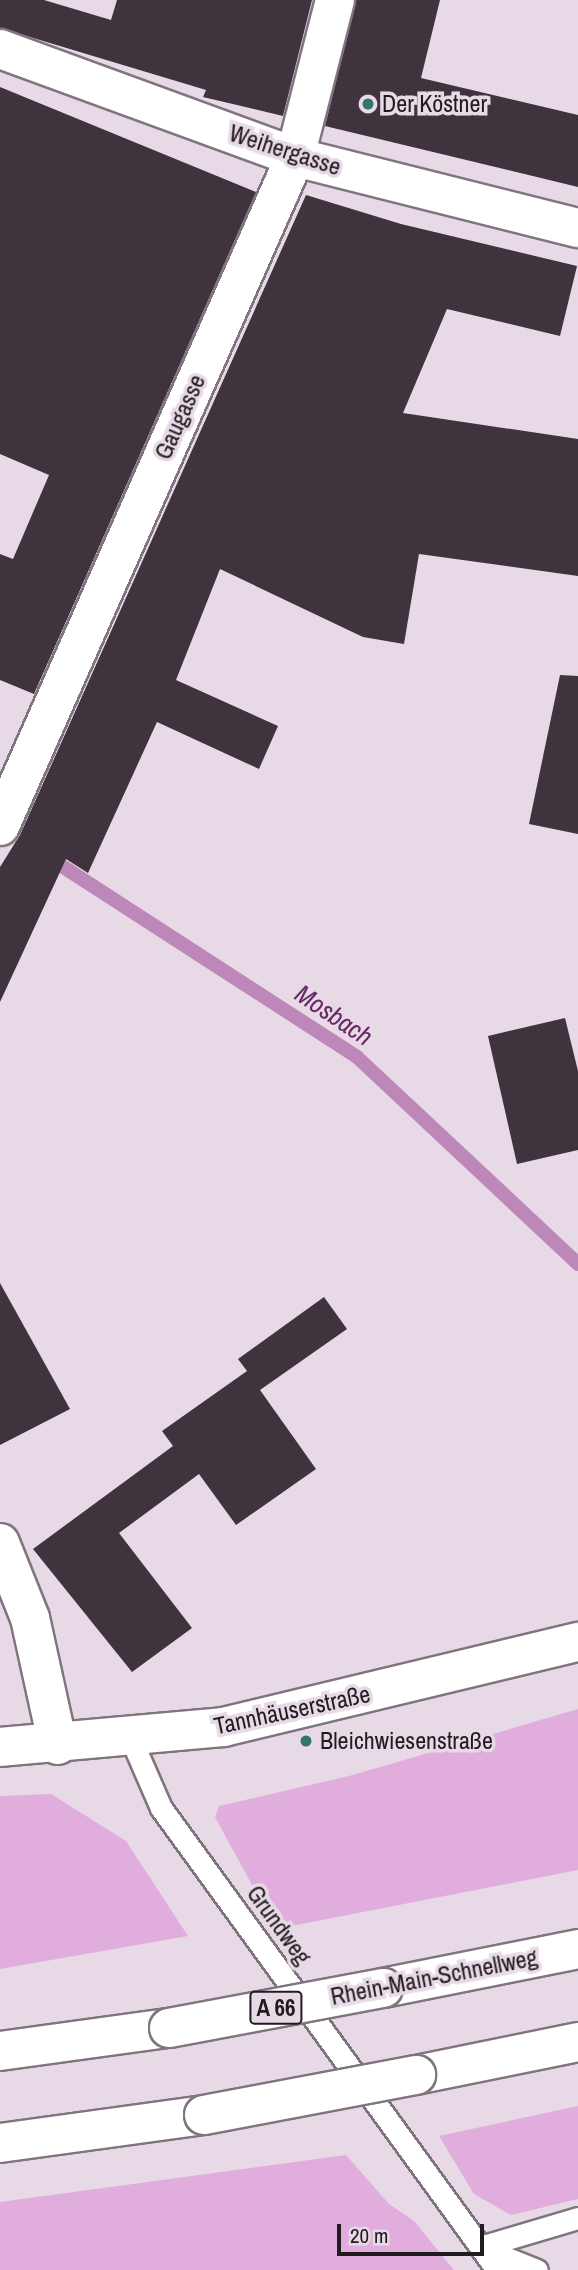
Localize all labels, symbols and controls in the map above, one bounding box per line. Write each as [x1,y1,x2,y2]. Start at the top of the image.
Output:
place label: Der Köstner [382,90,487,118]
marker: Der Köstner [360,96,376,112]
street label: Weihergasse [226,118,344,182]
street label: Gaugasse [149,370,211,464]
water label: Mosbach [289,978,379,1052]
street label: Tannhäuserstraße [211,1679,373,1741]
place label: Bleichwiesenstraße [320,1727,493,1755]
marker: Bleichwiesenstraße [298,1733,314,1749]
street label: Grundweg [241,1880,317,1970]
street label: Rhein-Main-Schnellweg [328,1943,540,2011]
road number: A 66 [248,1988,304,2027]
scale bar [340,2210,487,2254]
text: 20 m [350,2221,388,2250]

